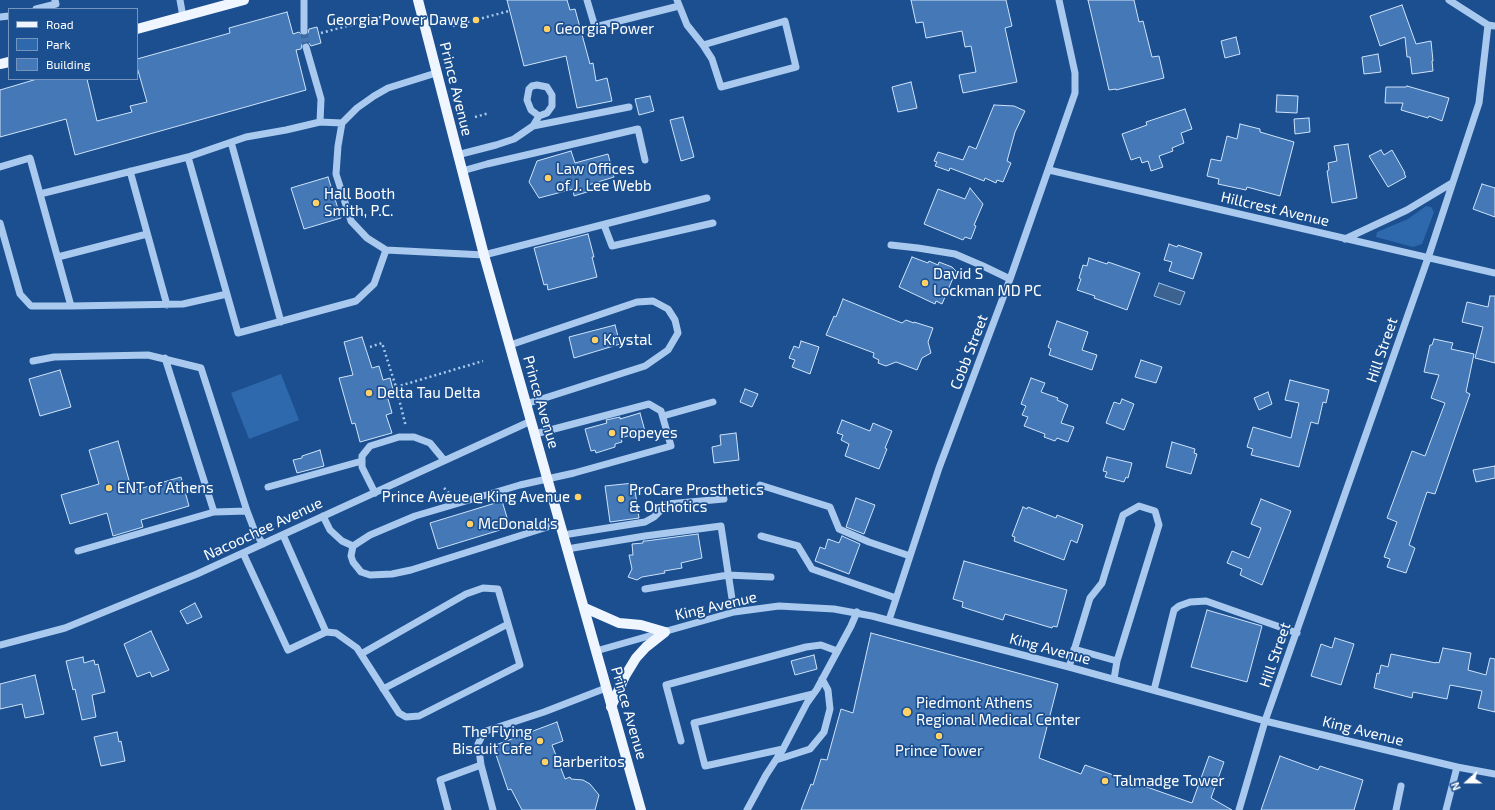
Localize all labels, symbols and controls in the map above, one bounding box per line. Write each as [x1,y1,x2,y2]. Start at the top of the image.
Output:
legend [8,8,138,80]
place label: Georgia Power Dawg [326,11,468,29]
marker: Georgia Power Dawg [471,15,481,25]
text: Road [46,17,74,31]
place label: Georgia Power [555,20,654,38]
marker: Georgia Power [542,24,552,34]
text: Park [46,37,71,51]
street label: Prince Avenue [436,40,476,138]
text: Building [46,57,90,71]
place label: Law Offices of J. Lee Webb [556,160,652,195]
marker: Law Offices of J. Lee Webb [543,173,553,183]
place label: Hall Booth Smith, P.C. [324,185,395,220]
street label: Hillcrest Avenue [1219,188,1331,230]
marker: Hall Booth Smith, P.C. [311,198,321,208]
place label: David S Lockman MD PC [933,265,1041,300]
marker: David S Lockman MD PC [920,278,930,288]
street label: Cobb Street [946,312,992,392]
street label: Hill Street [1362,315,1402,385]
place label: Krystal [603,331,652,349]
marker: Krystal [590,335,600,345]
street label: Prince Avenue [519,353,563,451]
place label: Delta Tau Delta [377,384,480,402]
marker: Delta Tau Delta [364,388,374,398]
place label: Popeyes [620,424,678,442]
marker: Popeyes [607,428,617,438]
place label: ENT of Athens [117,479,214,497]
place label: ProCare Prosthetics & Orthotics [629,481,764,516]
marker: ENT of Athens [104,483,114,493]
place label: Prince Aveue @ King Avenue [382,488,570,506]
marker: Prince Aveue @ King Avenue [573,492,583,502]
street label: Nacoochee Avenue [201,494,325,564]
marker: ProCare Prosthetics & Orthotics [616,494,626,504]
place label: McDonald's [478,515,558,533]
marker: McDonald's [465,519,475,529]
street label: King Avenue [673,588,759,624]
street label: Hill Street [1255,620,1295,690]
street label: King Avenue [1007,630,1093,668]
street label: Prince Avenue [607,664,651,762]
place label: Piedmont Athens Regional Medical Center [916,694,1081,729]
marker: Piedmont Athens Regional Medical Center [901,706,913,718]
street label: King Avenue [1320,712,1406,750]
place label: The Flying Biscuit Cafe [452,723,532,758]
marker: Prince Tower [934,731,944,741]
marker: The Flying Biscuit Cafe [535,736,545,746]
place label: Prince Tower [895,742,983,760]
place label: Barberitos [553,753,625,771]
marker: Barberitos [540,757,550,767]
north arrow [1447,762,1487,802]
place label: Talmadge Tower [1113,772,1225,790]
marker: Talmadge Tower [1100,776,1110,786]
text: N [1448,780,1463,793]

